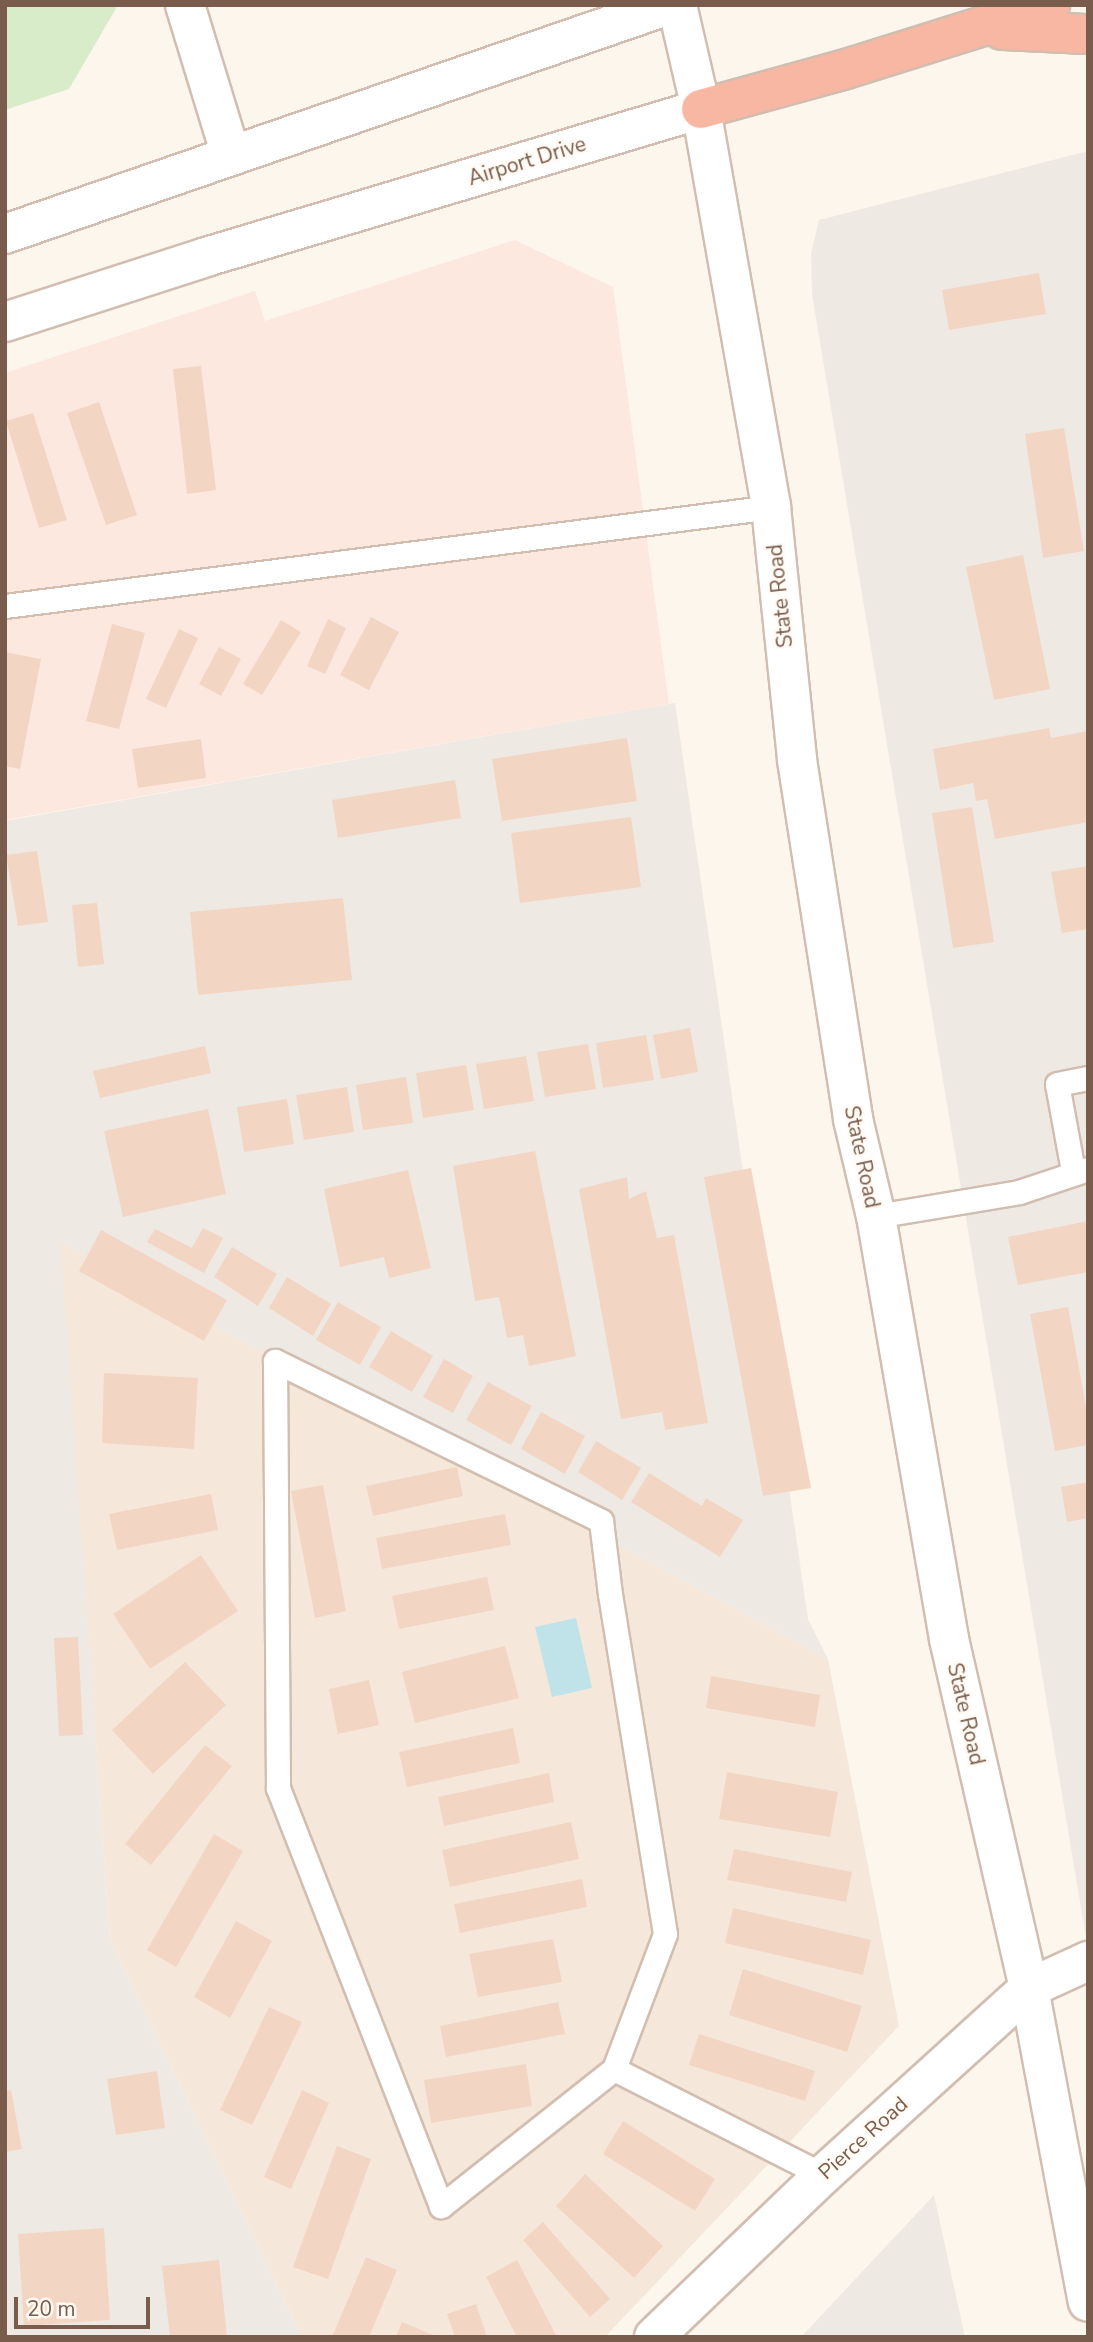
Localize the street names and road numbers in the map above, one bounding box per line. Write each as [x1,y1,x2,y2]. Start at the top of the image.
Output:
street label: Airport Drive [465,131,589,191]
street label: State Road [762,543,798,649]
street label: State Road [839,1104,885,1210]
street label: State Road [942,1660,990,1768]
street label: Pierce Road [813,2091,913,2185]

